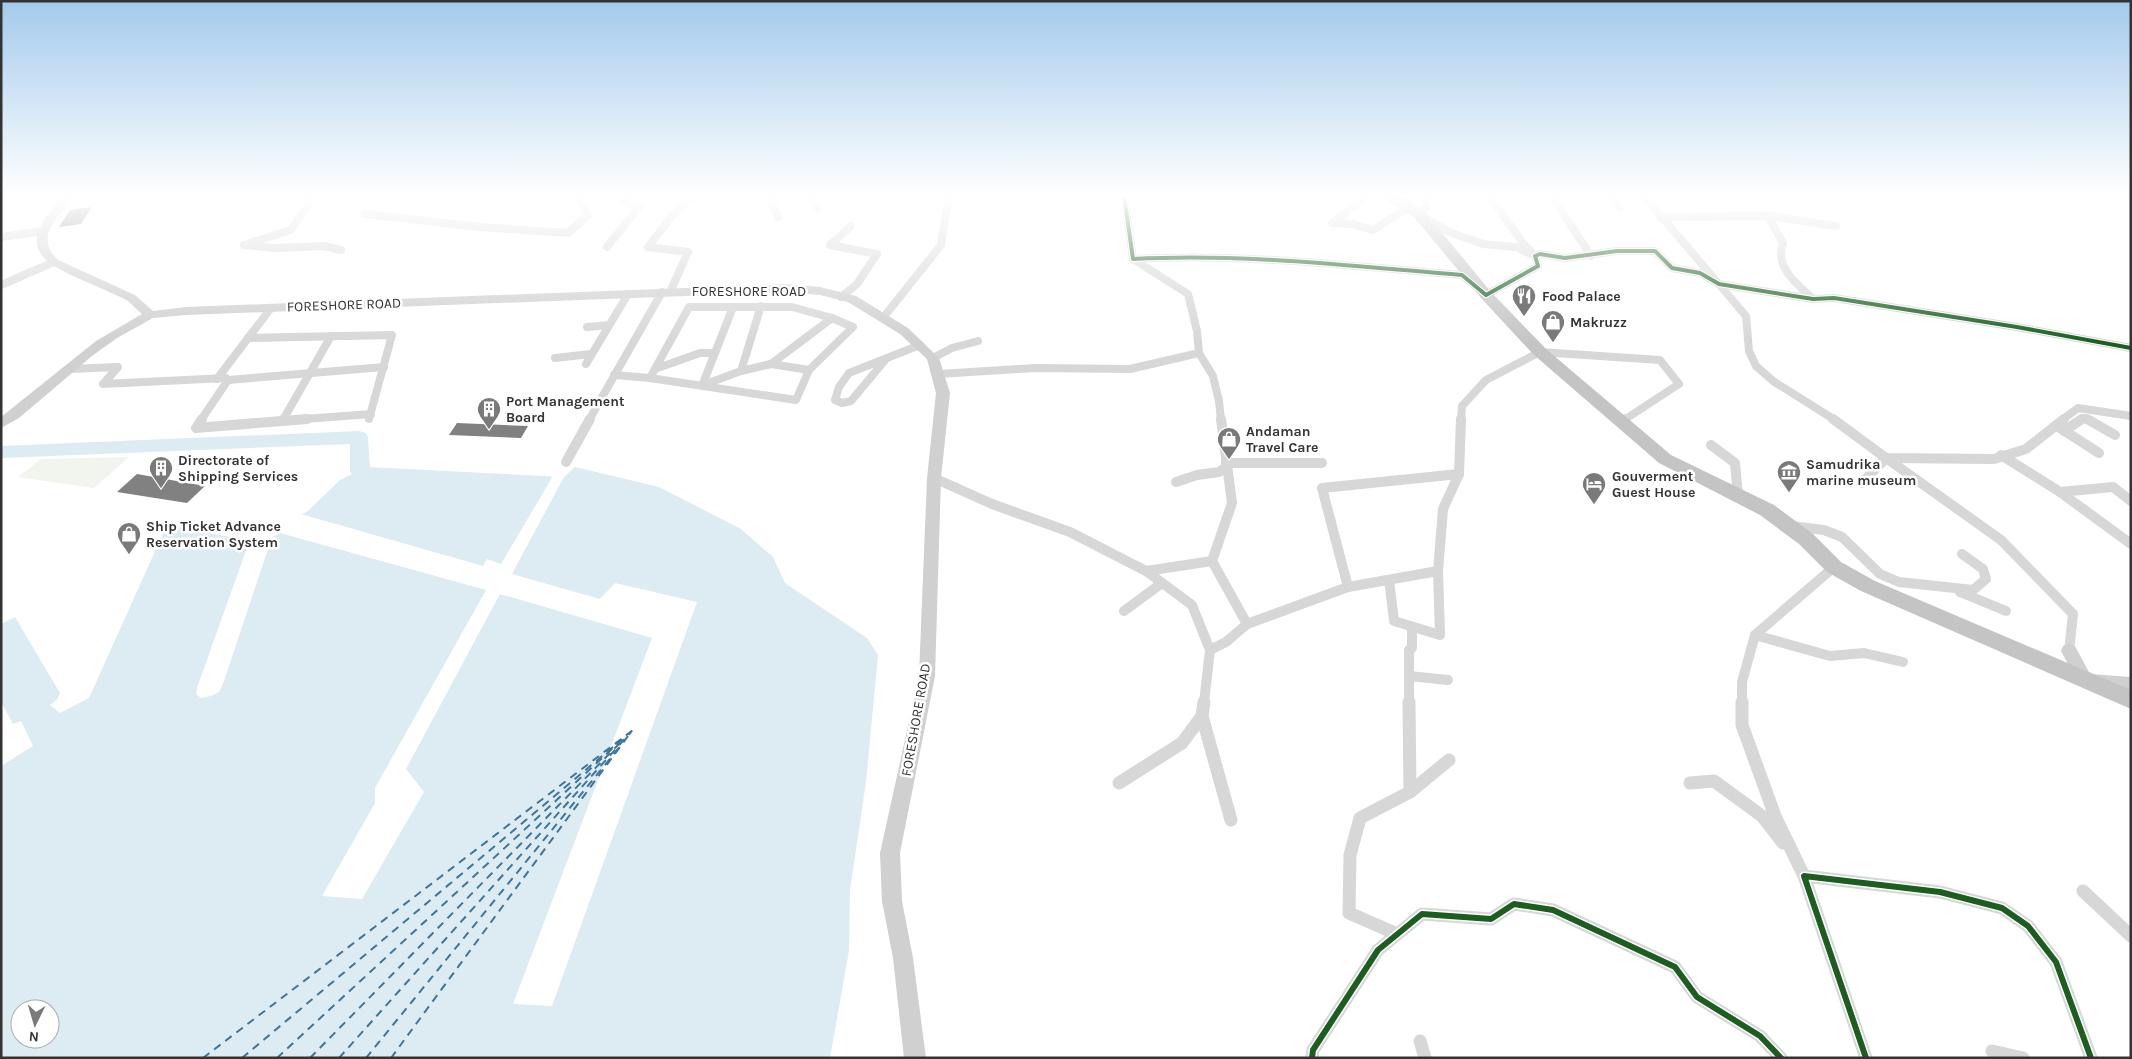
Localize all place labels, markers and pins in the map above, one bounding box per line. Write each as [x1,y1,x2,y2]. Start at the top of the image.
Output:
restaurant icon: Food Palace [1511,283,1537,317]
place label: Food Palace [1542,288,1621,305]
shop icon: Makruzz [1540,309,1566,343]
place label: Makruzz [1570,314,1627,331]
place label: Port Management Board [506,393,625,426]
building icon: Port Management Board [476,396,502,430]
place label: Andaman Travel Care [1246,423,1318,456]
shop icon: Andaman Travel Care [1216,426,1242,460]
place label: Directorate of Shipping Services [178,452,298,485]
building icon: Directorate of Shipping Services [148,455,174,489]
place label: Samudrika marine museum [1806,456,1916,489]
museum icon: Samudrika marine museum [1776,459,1802,493]
place label: Gouverment Guest House [1612,468,1696,501]
hotel icon: Gouverment Guest House [1581,471,1607,505]
place label: Ship Ticket Advance Reservation System [146,518,281,551]
shop icon: Ship Ticket Advance Reservation System [116,521,142,555]

